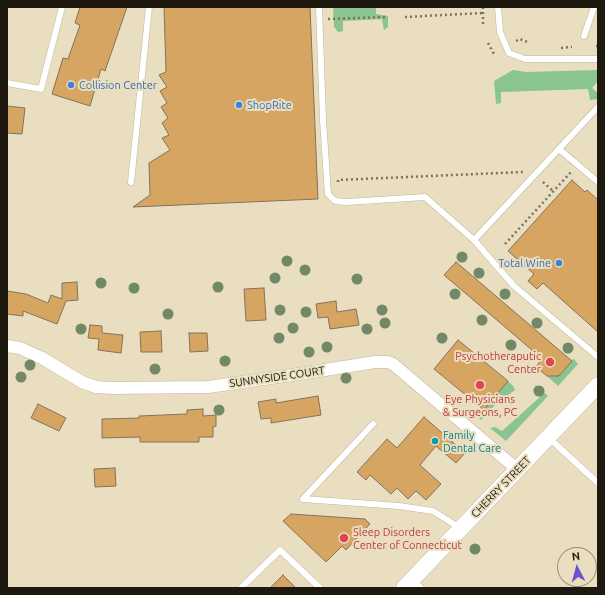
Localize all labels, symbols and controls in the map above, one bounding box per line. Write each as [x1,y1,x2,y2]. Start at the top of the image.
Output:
place label: Collision Center [79,78,157,92]
marker: Collision Center [66,80,76,90]
place label: ShopRite [247,98,292,112]
marker: ShopRite [234,100,244,110]
place label: Total Wine [498,256,551,270]
marker: Total Wine [554,258,564,268]
place label: Psychotheraputic Center [455,349,541,375]
marker: Psychotheraputic Center [544,356,556,368]
street label: SUNNYSIDE COURT [229,364,325,390]
marker: Eye Physicians & Surgeons, PC [474,379,486,391]
place label: Eye Physicians & Surgeons, PC [443,392,517,418]
place label: Family Dental Care [443,428,501,454]
marker: Family Dental Care [430,436,440,446]
street label: CHERRY STREET [468,454,534,520]
place label: Sleep Disorders Center of Connecticut [353,525,462,551]
marker: Sleep Disorders Center of Connecticut [338,532,350,544]
north arrow [557,547,597,587]
text: N [571,550,581,562]

